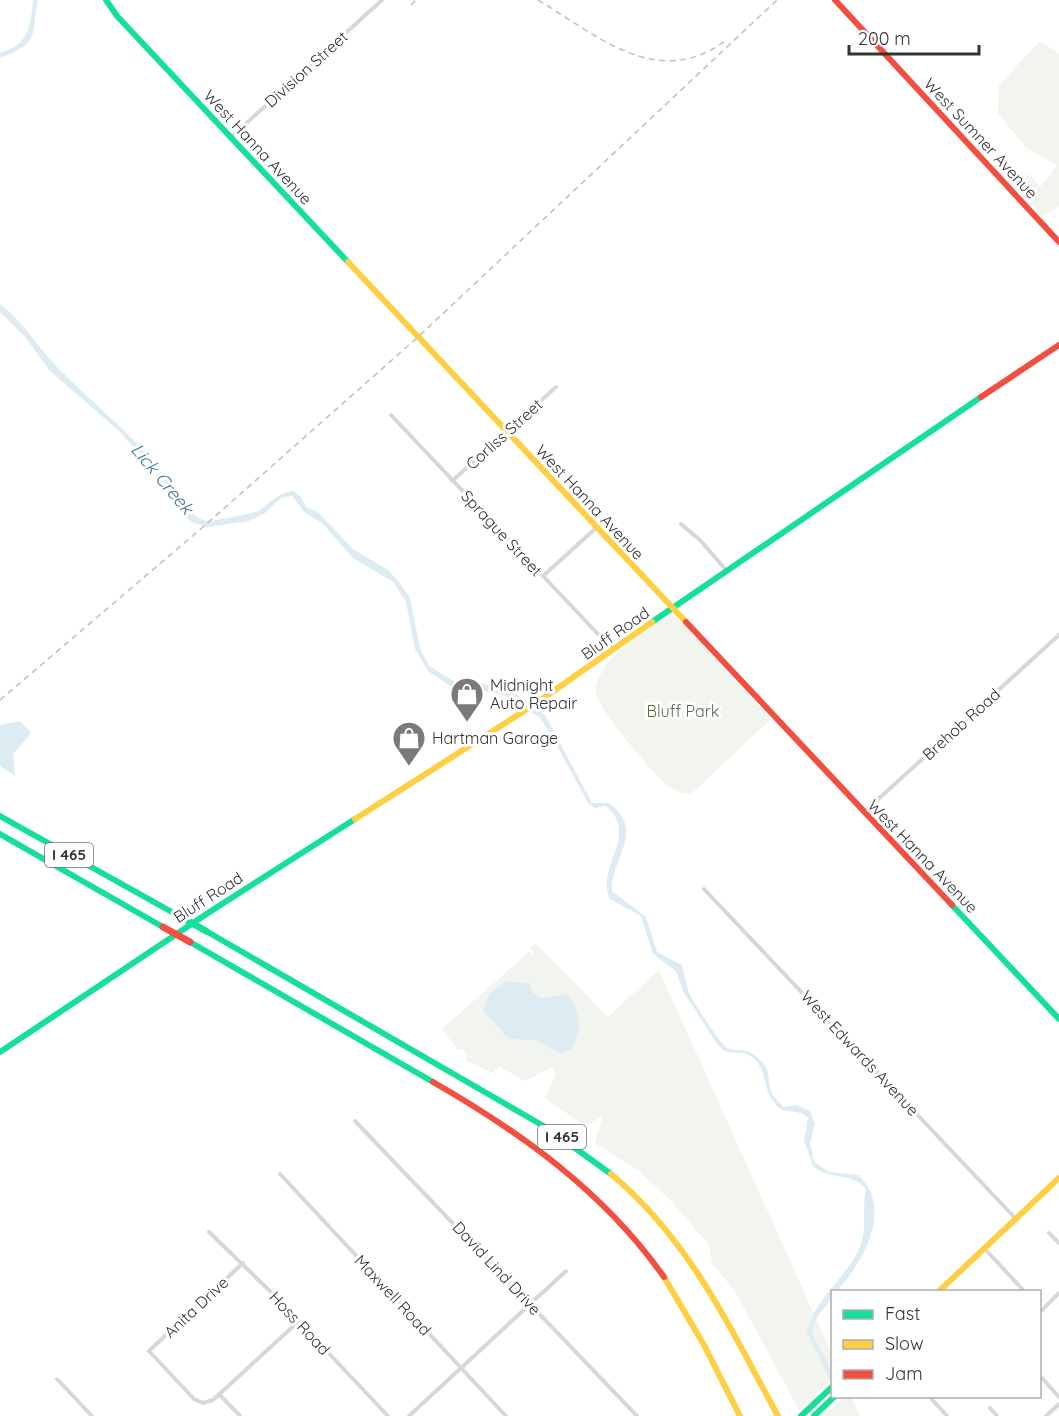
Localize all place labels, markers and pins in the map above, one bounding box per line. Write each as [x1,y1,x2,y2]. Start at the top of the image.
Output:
place label: Midnight Auto Repair [490,675,577,713]
shop icon: Midnight Auto Repair [449,676,485,723]
shop icon: Hartman Garage [391,720,427,767]
place label: Hartman Garage [432,728,558,748]

